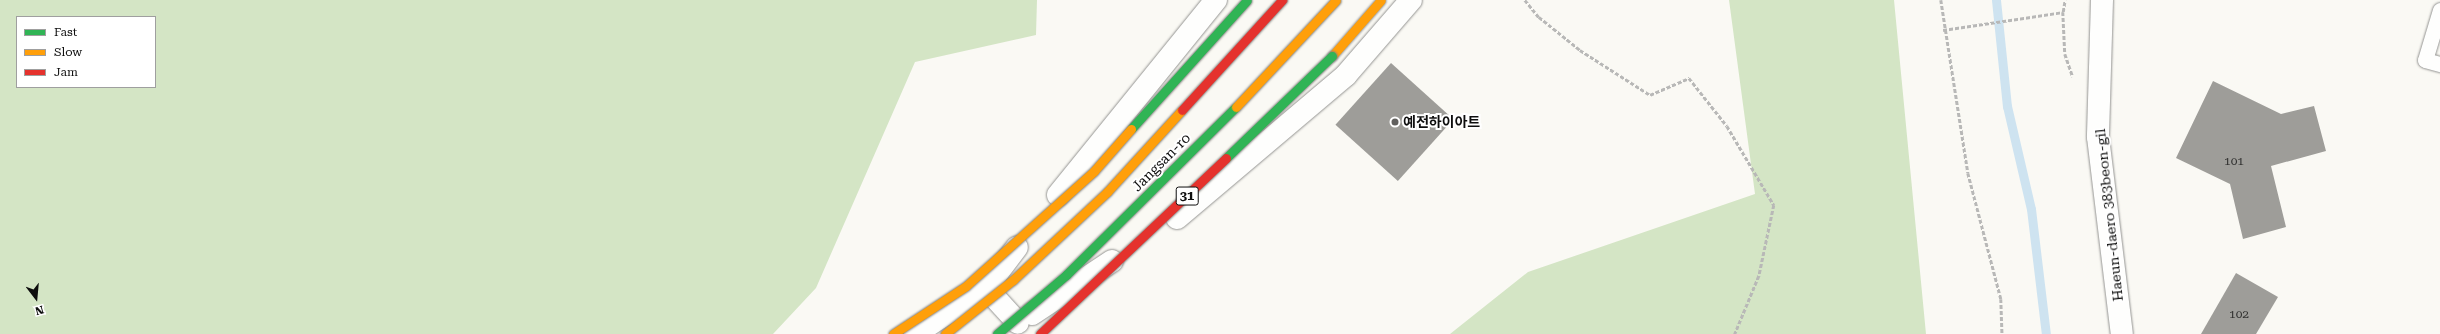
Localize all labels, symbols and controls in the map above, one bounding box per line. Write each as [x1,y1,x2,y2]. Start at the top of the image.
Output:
legend [16,16,156,88]
text: Fast [54,25,77,39]
text: Slow [54,45,82,59]
text: Jam [54,65,78,79]
place label: 예전하이아트 [1403,114,1480,130]
marker: 예전하이아트 [1390,117,1400,127]
street label: Haeun-daero 383beon-gil [2092,128,2126,302]
street label: Jangsan-ro [1128,129,1194,195]
house number: 101 [2224,155,2244,169]
road number: 31 [1175,185,1199,207]
north arrow [16,278,56,318]
text: N [34,303,45,317]
house number: 102 [2229,308,2249,322]

